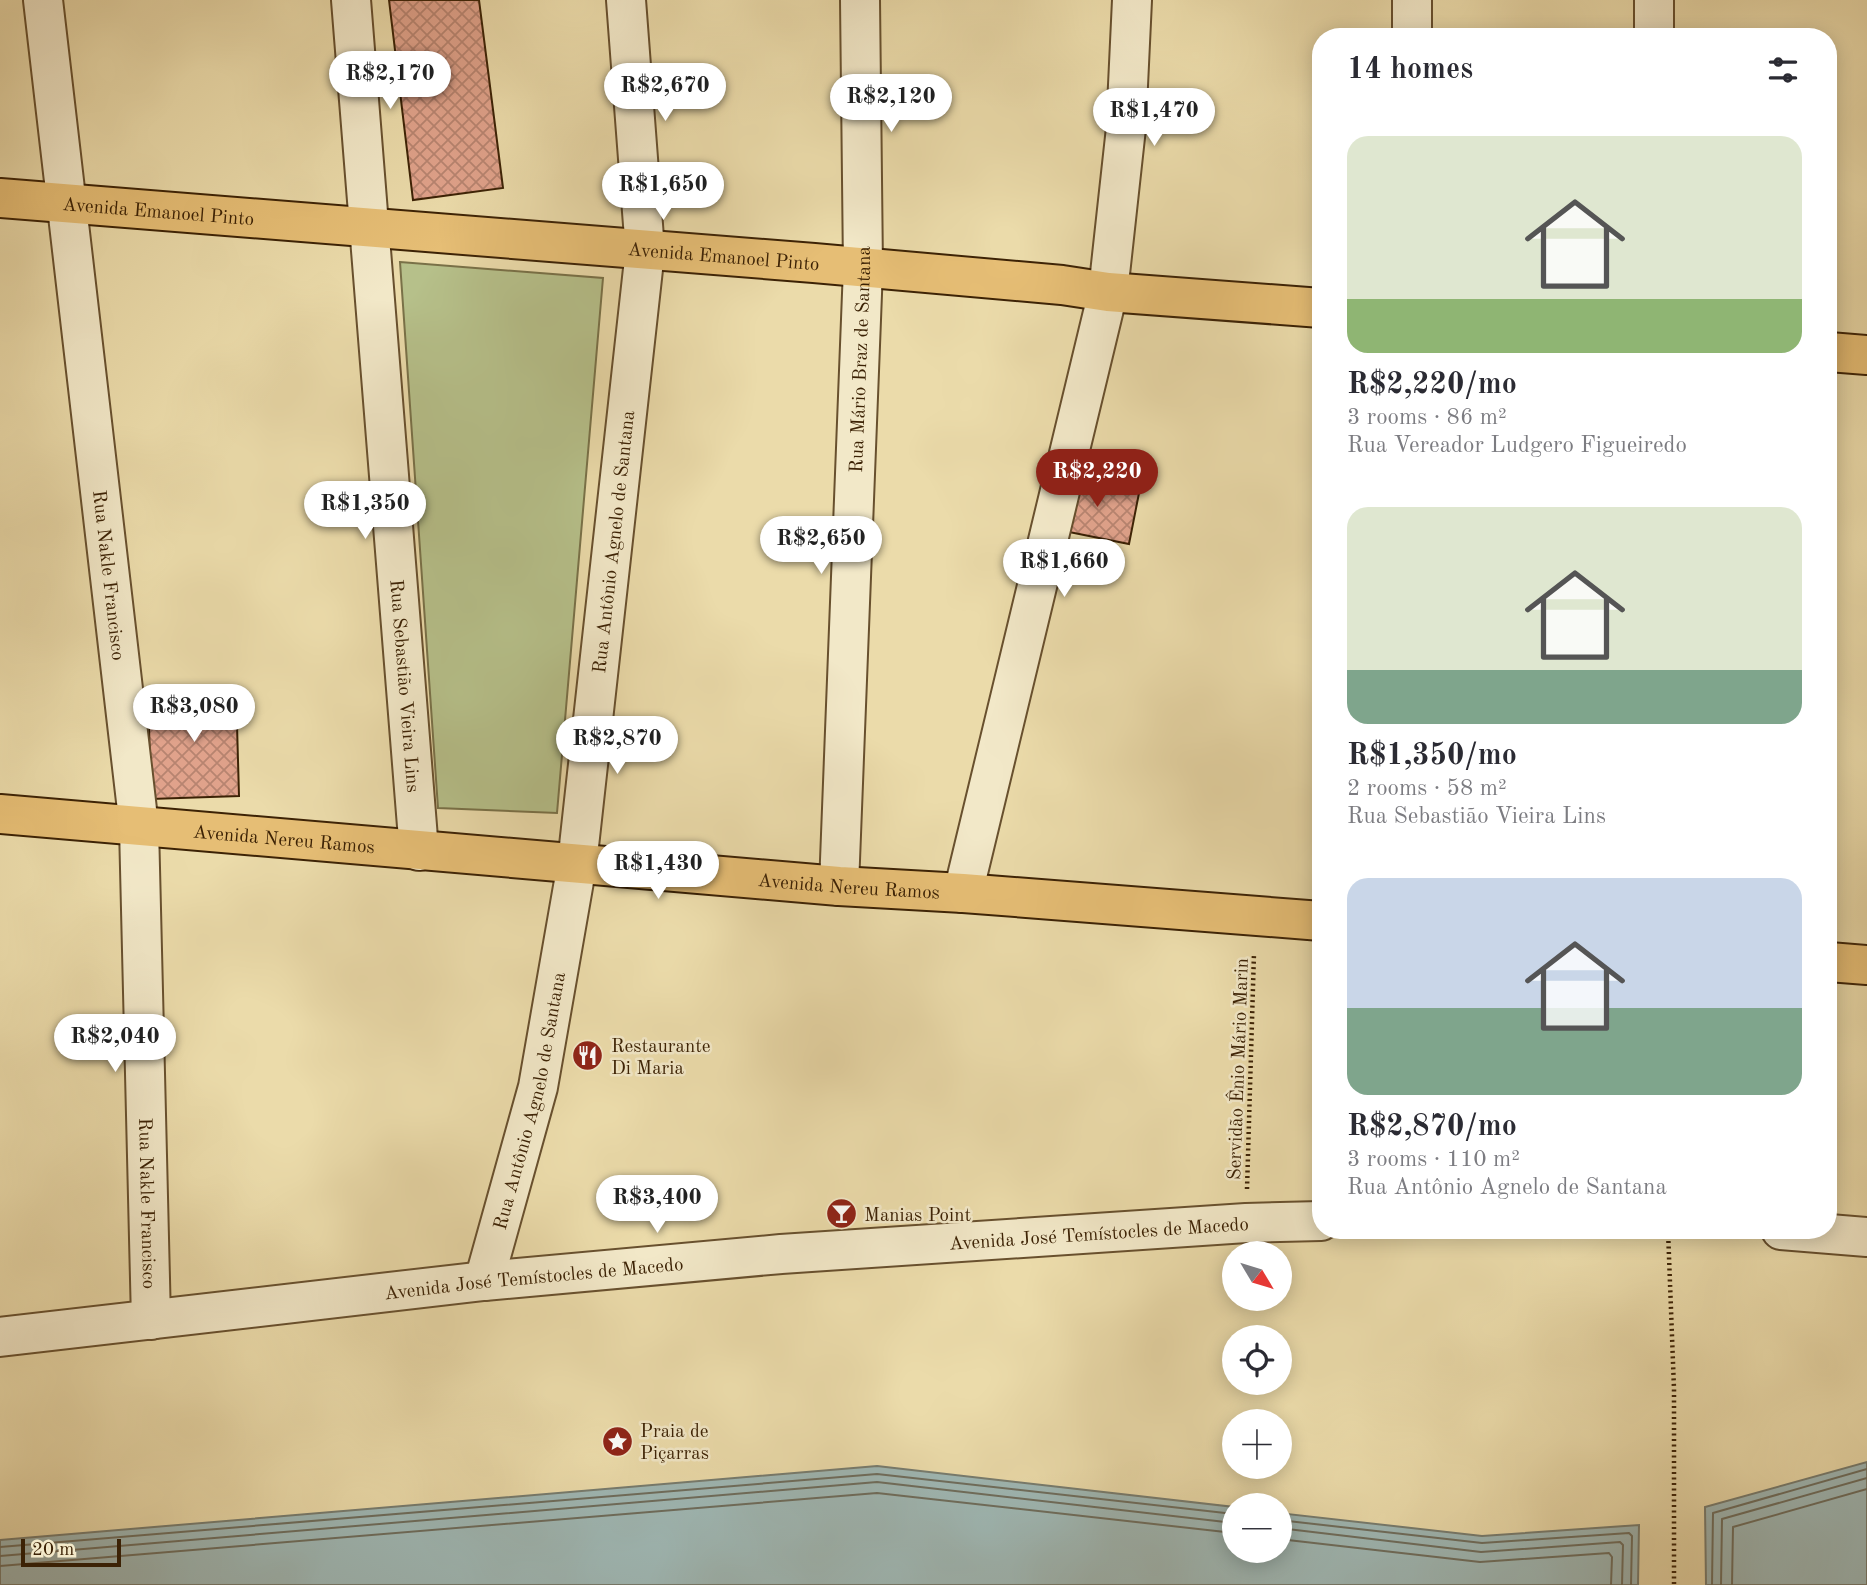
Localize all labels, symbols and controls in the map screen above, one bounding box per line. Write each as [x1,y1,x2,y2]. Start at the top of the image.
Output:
icon: filters [1764,51,1802,89]
pin: R$2,170 [325,52,455,111]
text: 14 homes [1347,55,1473,85]
text: R$2,170 [345,62,435,85]
pin: R$2,670 [600,64,730,123]
text: R$2,670 [620,74,710,97]
pin: R$2,120 [826,74,956,134]
text: R$2,120 [846,85,936,108]
pin: R$1,470 [1089,88,1219,148]
text: R$1,470 [1109,99,1199,122]
pin: R$1,650 [598,162,728,222]
text: R$1,650 [618,173,708,196]
icon: home [1512,181,1638,307]
street label: Avenida Emanoel Pinto [62,196,255,230]
street label: Avenida Emanoel Pinto [627,241,820,275]
street label: Rua Mário Braz de Santana [848,245,875,473]
text: R$2,220/mo [1347,370,1517,400]
text: 3 rooms · 86 m² [1347,406,1507,429]
street label: Rua Antônio Agnelo de Santana [591,409,639,674]
text: Rua Vereador Ludgero Figueiredo [1347,434,1687,457]
pin: R$2,220 [1032,449,1162,509]
text: R$2,220 [1052,460,1142,483]
pin: R$1,350 [300,482,430,541]
street label: Rua Nakle Francisco [88,489,127,662]
text: R$1,350 [320,492,410,515]
pin: R$2,650 [756,516,886,576]
text: R$2,650 [776,527,866,550]
pin: R$1,660 [999,540,1129,599]
text: R$1,660 [1019,550,1109,573]
icon: home [1512,552,1638,678]
street label: Rua Sebastião Vieira Lins [385,579,421,793]
pin: R$3,080 [129,684,259,744]
text: R$3,080 [149,695,239,718]
pin: R$2,870 [552,716,682,776]
text: R$2,870 [572,727,662,750]
text: R$1,350/mo [1347,741,1517,771]
text: 2 rooms · 58 m² [1347,777,1507,800]
text: Rua Sebastião Vieira Lins [1347,805,1606,828]
street label: Avenida Nereu Ramos [192,824,375,858]
pin: R$1,430 [593,842,723,901]
text: R$1,430 [613,852,703,875]
street label: Avenida Nereu Ramos [757,872,940,904]
icon: home [1512,923,1638,1049]
street label: Servidão Ênio Mário Marin [1222,958,1253,1180]
street label: Rua Antônio Agnelo de Santana [492,970,570,1232]
pin: R$2,040 [50,1014,180,1074]
text: R$2,040 [70,1025,160,1048]
place label: Restaurante Di Maria [611,1038,711,1079]
restaurant icon: Restaurante Di Maria [571,1039,605,1073]
text: R$2,870/mo [1347,1112,1517,1142]
street label: Rua Nakle Francisco [134,1118,157,1289]
text: 3 rooms · 110 m² [1347,1148,1520,1171]
pin: R$3,400 [592,1176,722,1235]
text: Rua Antônio Agnelo de Santana [1347,1176,1667,1199]
text: R$3,400 [612,1186,702,1209]
bar icon: Manias Point [824,1197,858,1231]
place label: Manias Point [864,1207,971,1226]
street label: Avenida José Temístocles de Macedo [948,1216,1250,1255]
north arrow [1222,1241,1292,1311]
map controls [1222,1241,1292,1563]
street label: Avenida José Temístocles de Macedo [383,1256,684,1304]
button: locate [1222,1325,1292,1395]
button: + [1222,1409,1292,1479]
place label: Praia de Piçarras [640,1423,709,1464]
place icon: Praia de Piçarras [600,1424,634,1458]
button: − [1222,1493,1292,1563]
scale bar [21,1536,121,1568]
text: 20 m [32,1541,74,1560]

